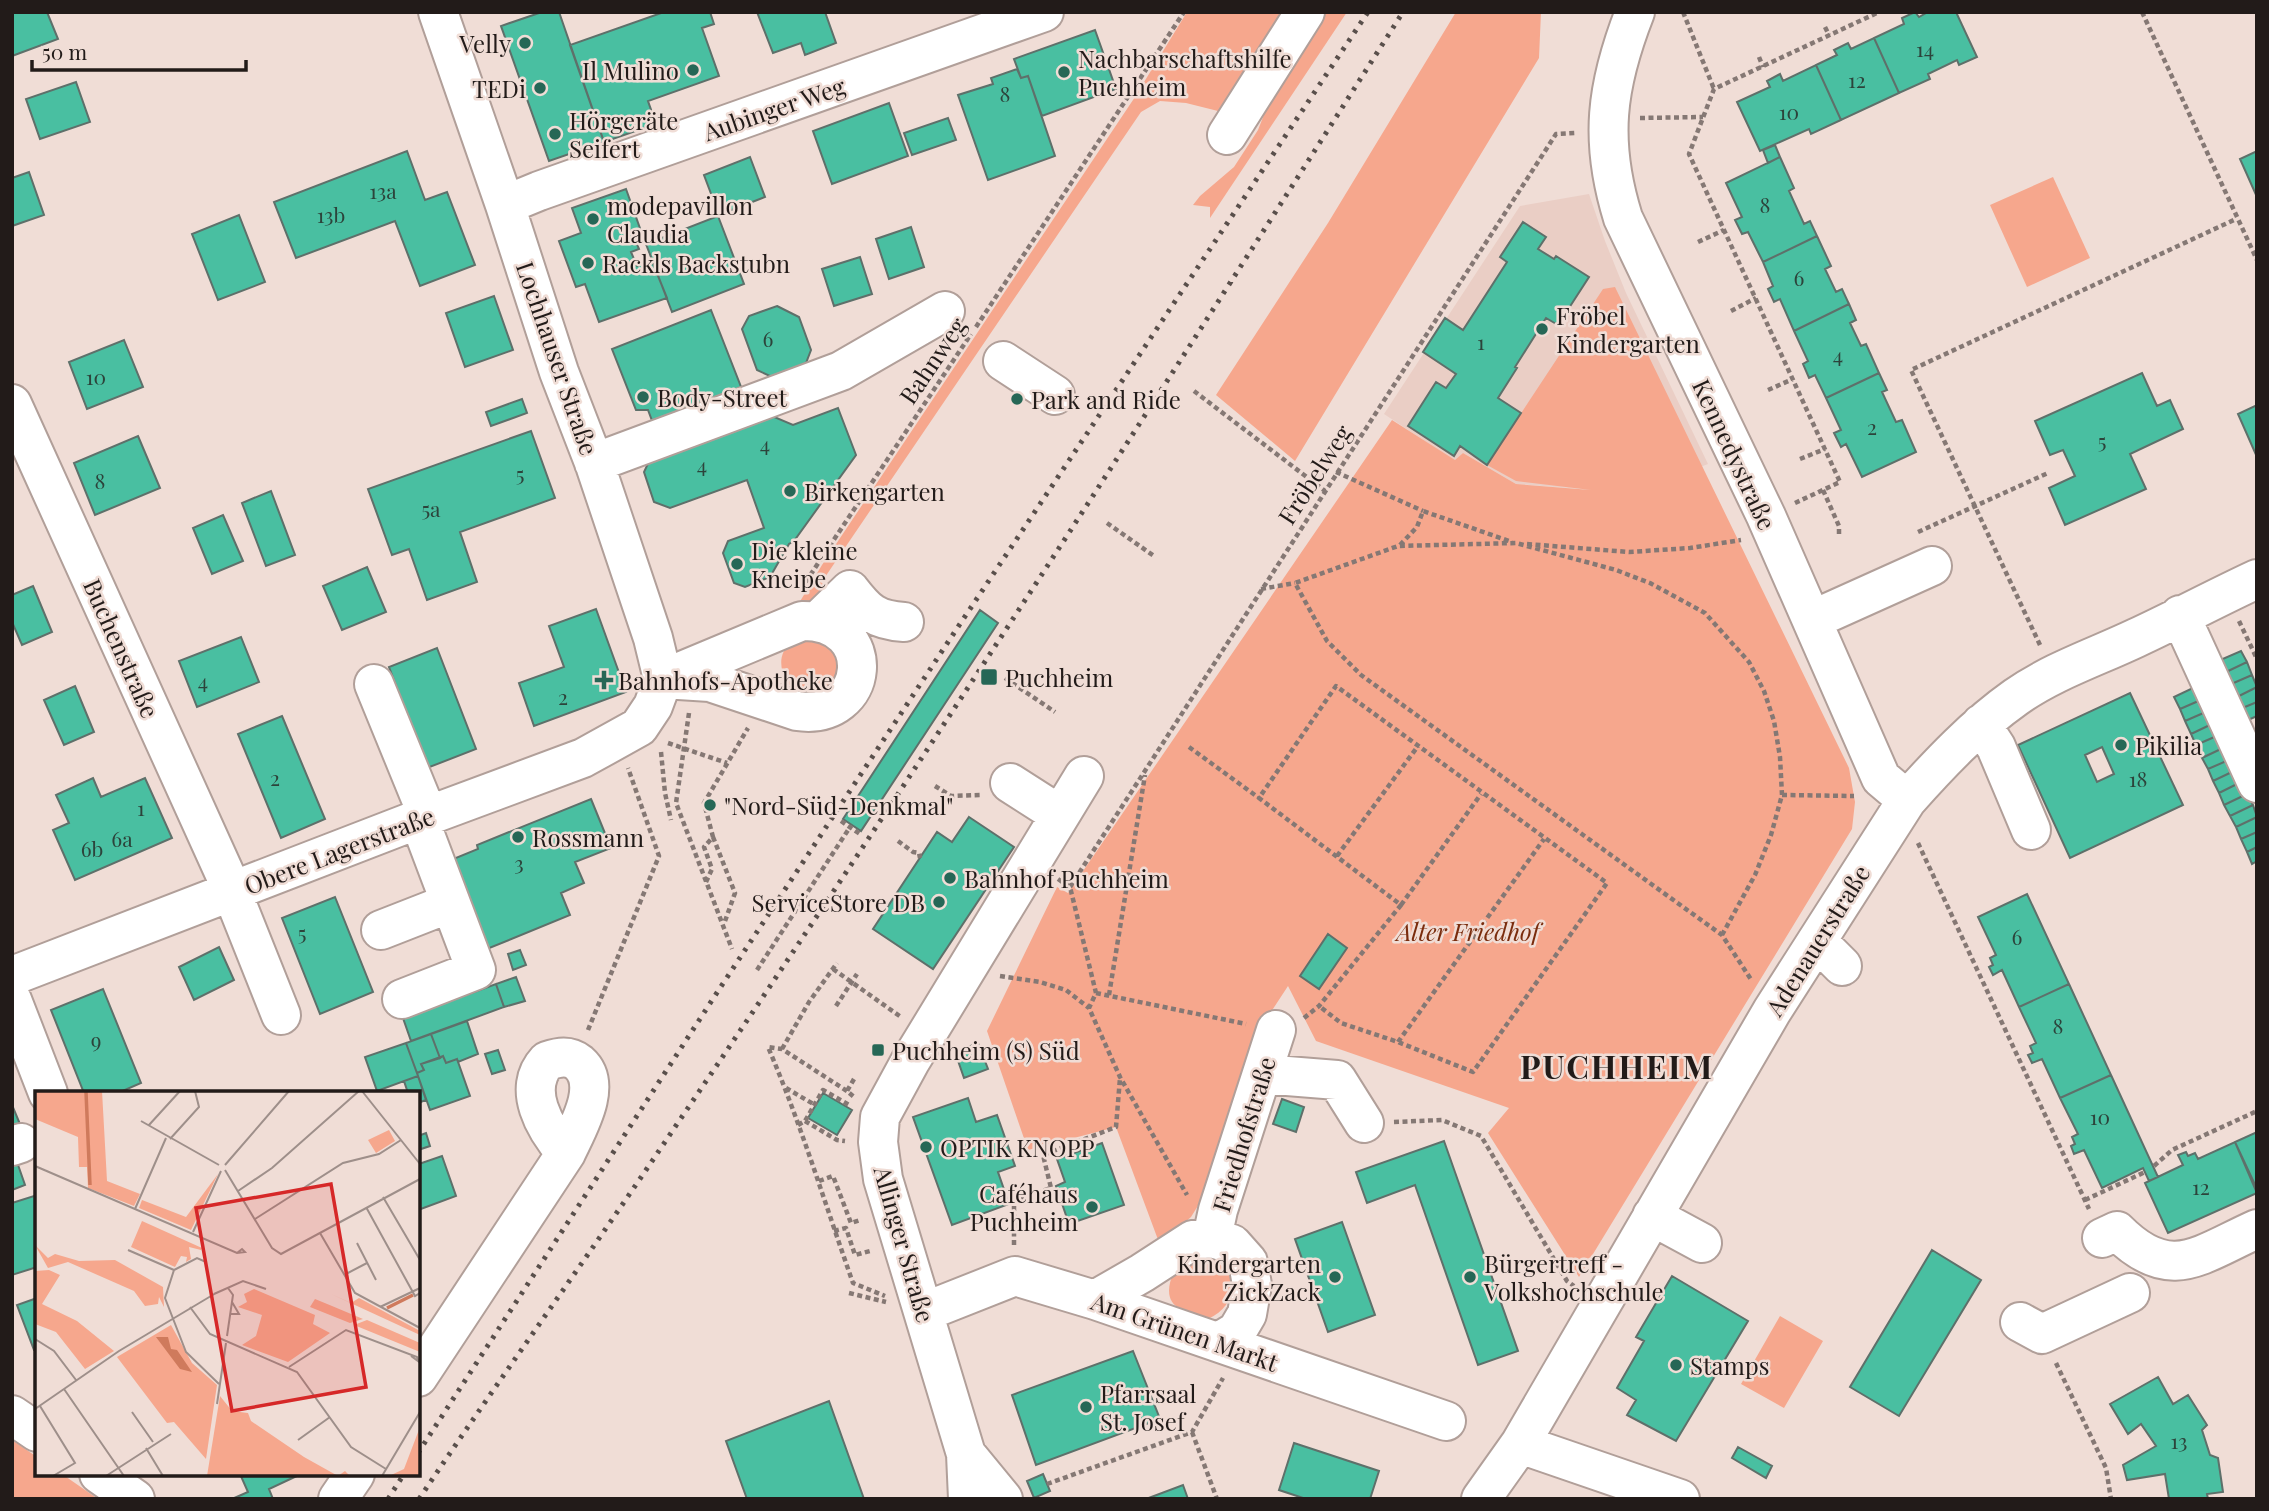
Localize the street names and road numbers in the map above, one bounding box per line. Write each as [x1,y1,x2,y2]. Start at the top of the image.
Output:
street label: Aubinger Weg [698,69,849,148]
street label: Lochhauser Straße [510,257,606,459]
street label: Bahnweg [891,310,973,410]
street label: Kennedystraße [1686,374,1784,534]
street label: Fröbelweg [1270,418,1358,530]
street label: Buchenstraße [77,573,167,723]
street label: Obere Lagerstraße [239,799,439,901]
street label: Adenauerstraße [1757,858,1876,1022]
street label: Friedhofstraße [1204,1052,1282,1216]
street label: Allinger Straße [867,1161,943,1326]
street label: Am Grünen Markt [1087,1284,1283,1378]

